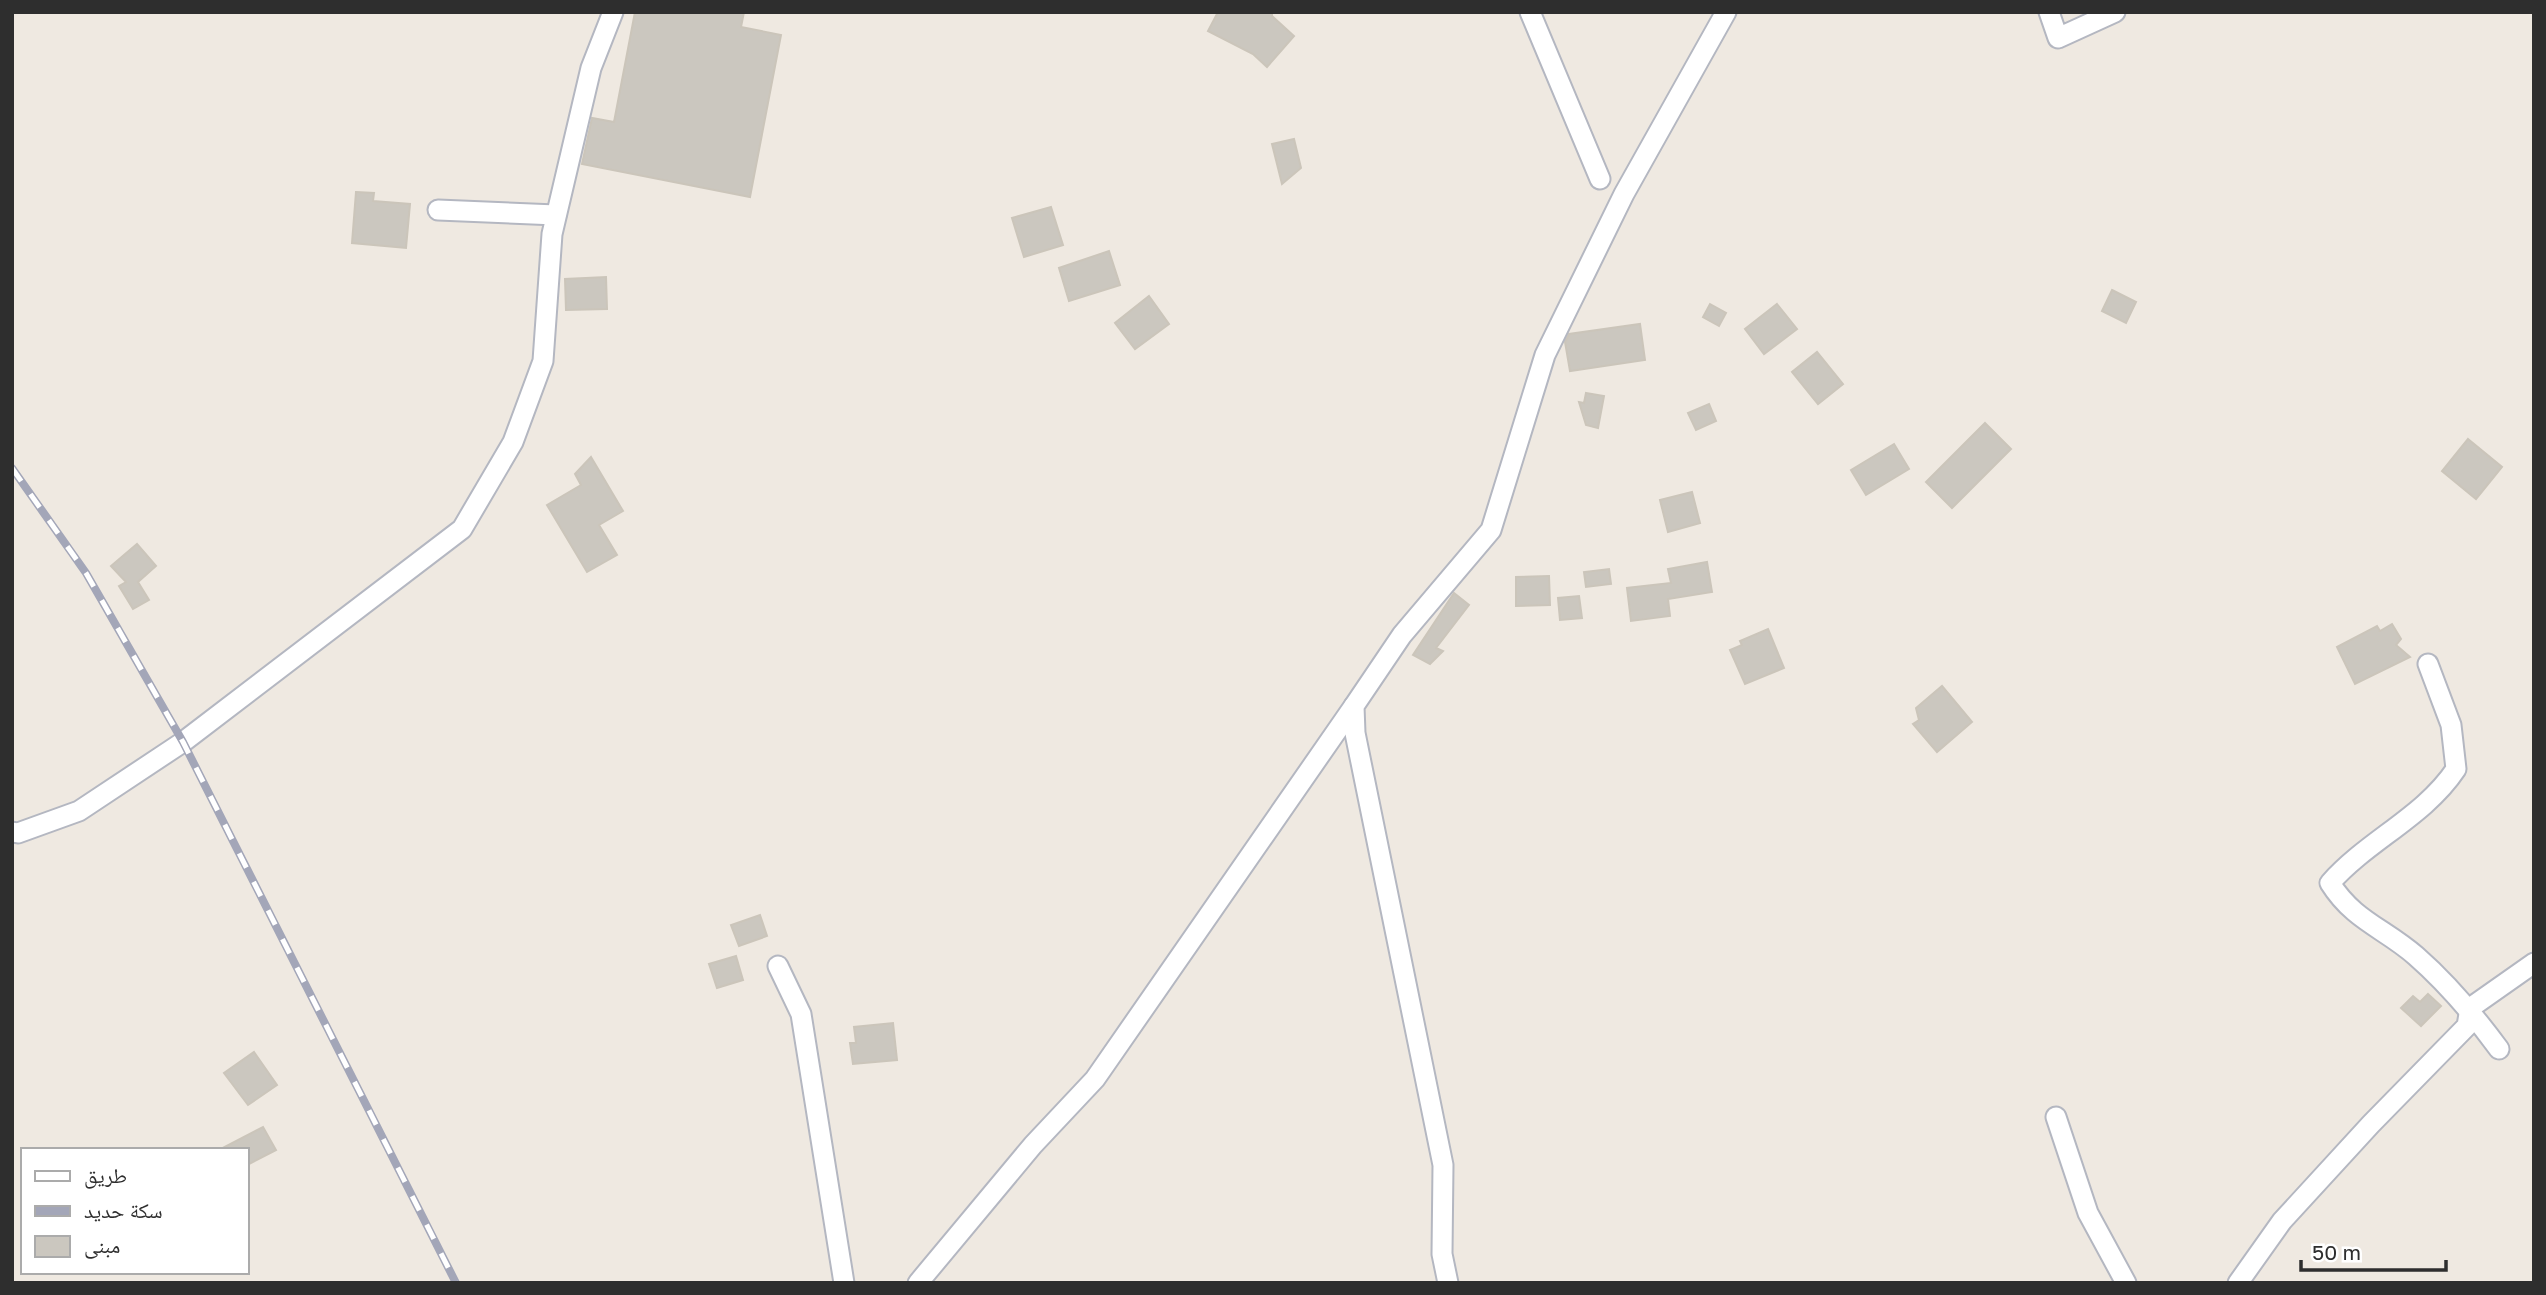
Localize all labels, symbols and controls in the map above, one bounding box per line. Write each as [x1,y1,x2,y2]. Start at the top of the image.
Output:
legend [21,1148,248,1274]
text: طريق [84,1162,127,1189]
text: سكة حديد [84,1197,163,1223]
scale bar [2301,1228,2446,1272]
text: مبنى [84,1232,120,1259]
text: 50 m [2312,1239,2361,1265]

